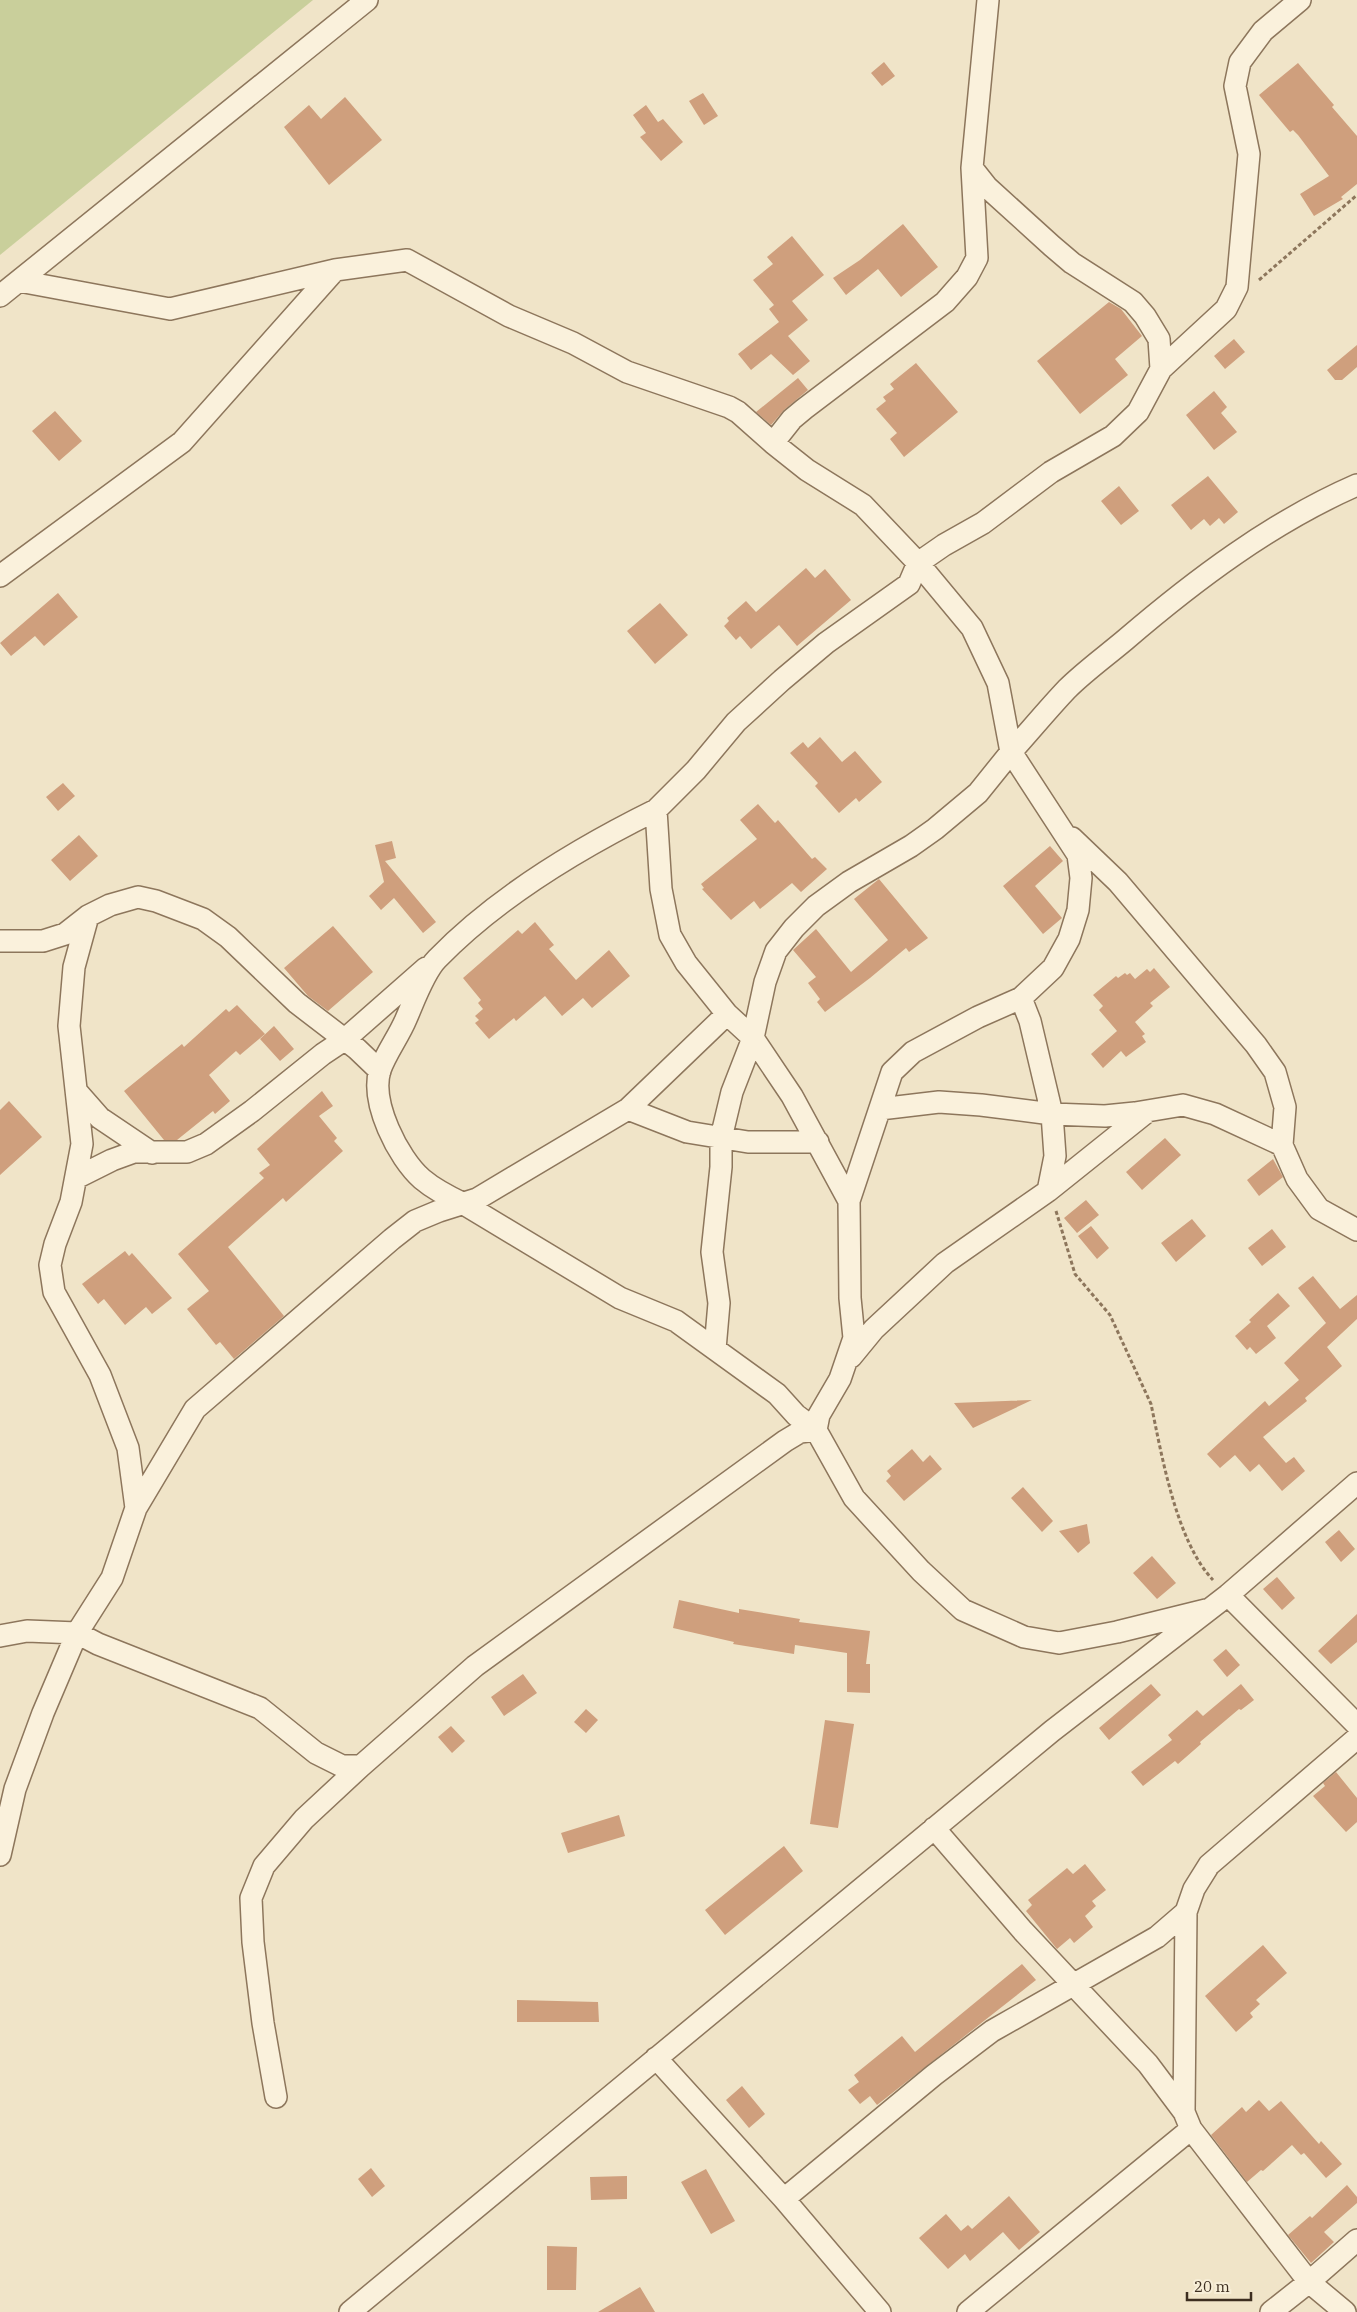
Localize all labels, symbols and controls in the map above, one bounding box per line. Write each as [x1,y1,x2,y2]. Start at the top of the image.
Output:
scale bar [1187,2270,1251,2302]
text: 20 m [1194,2277,1230,2296]

